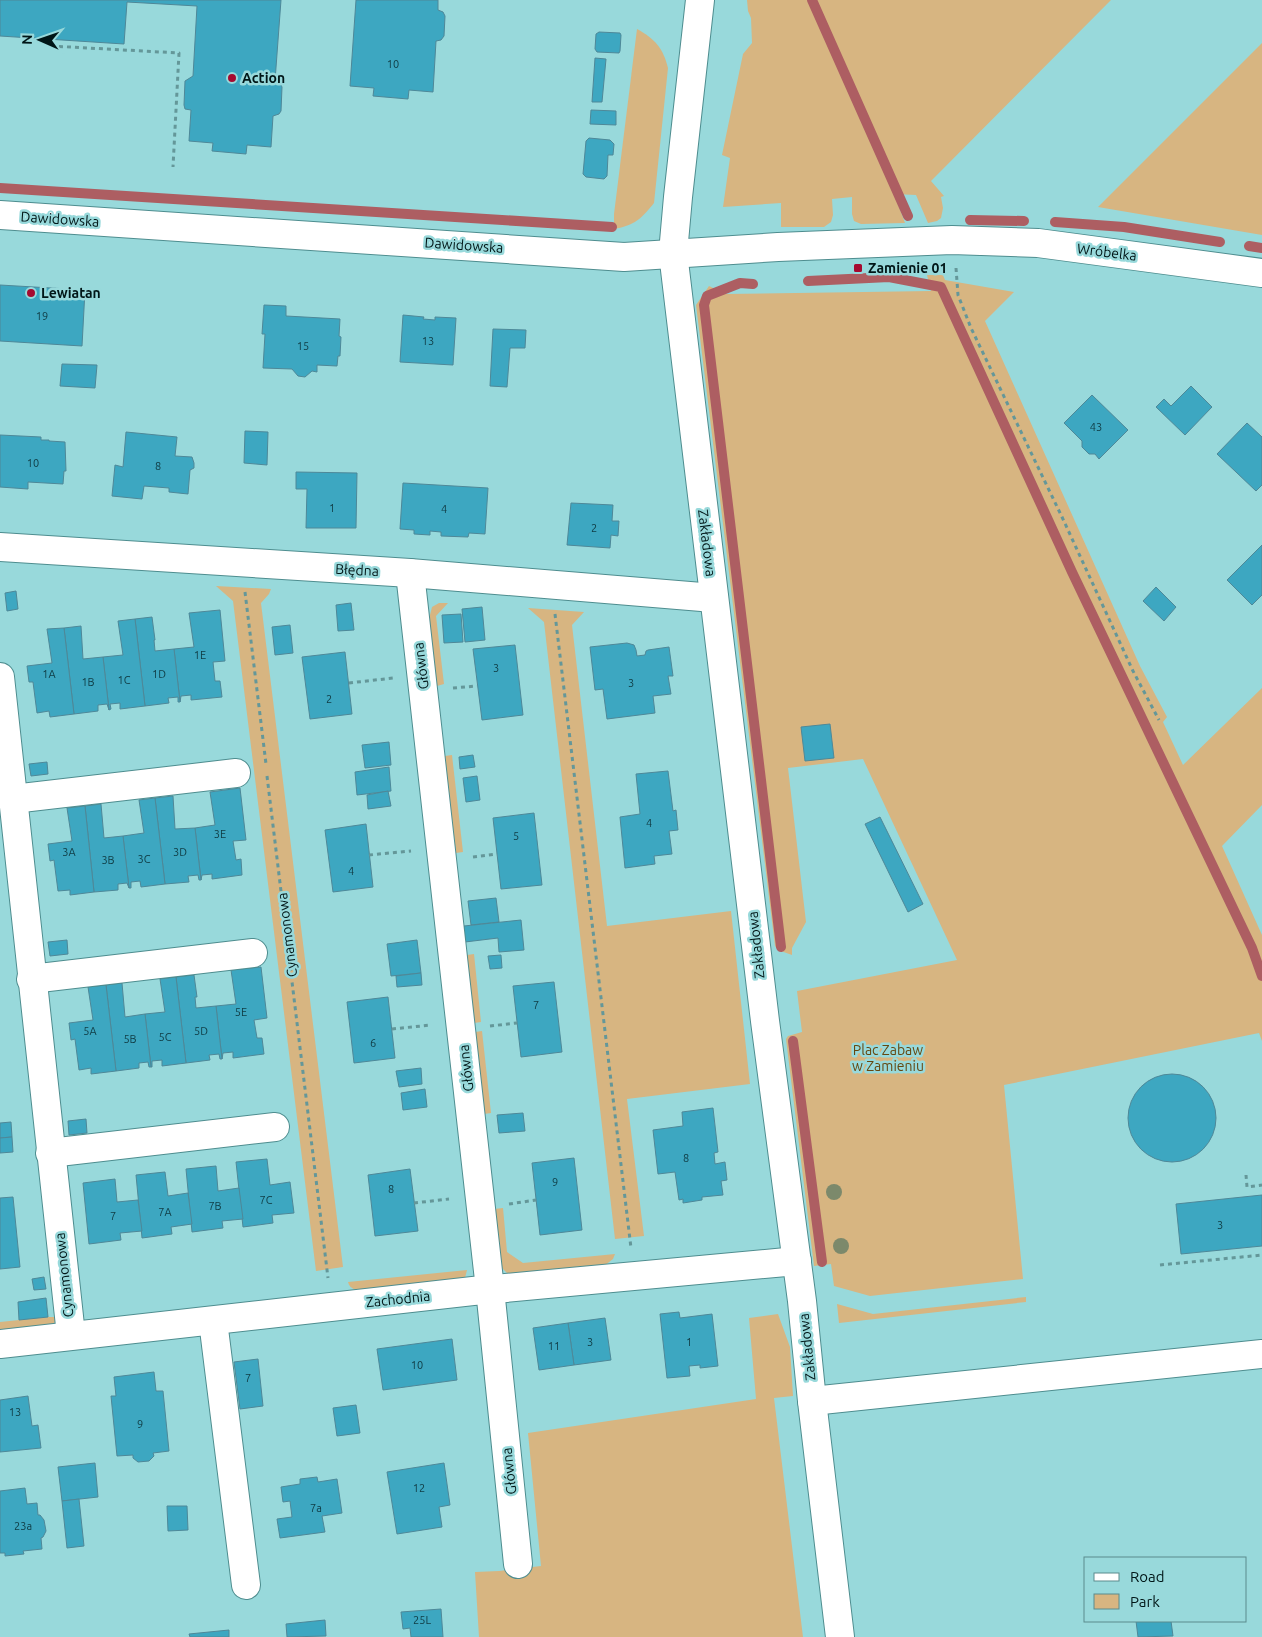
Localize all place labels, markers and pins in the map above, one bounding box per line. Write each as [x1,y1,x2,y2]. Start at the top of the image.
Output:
place label: Action [242,70,285,86]
marker: Action [226,72,238,84]
place label: Zamienie 01 [868,260,947,276]
marker: Zamienie 01 [852,262,864,274]
place label: Lewiatan [41,285,101,301]
marker: Lewiatan [25,287,37,299]

